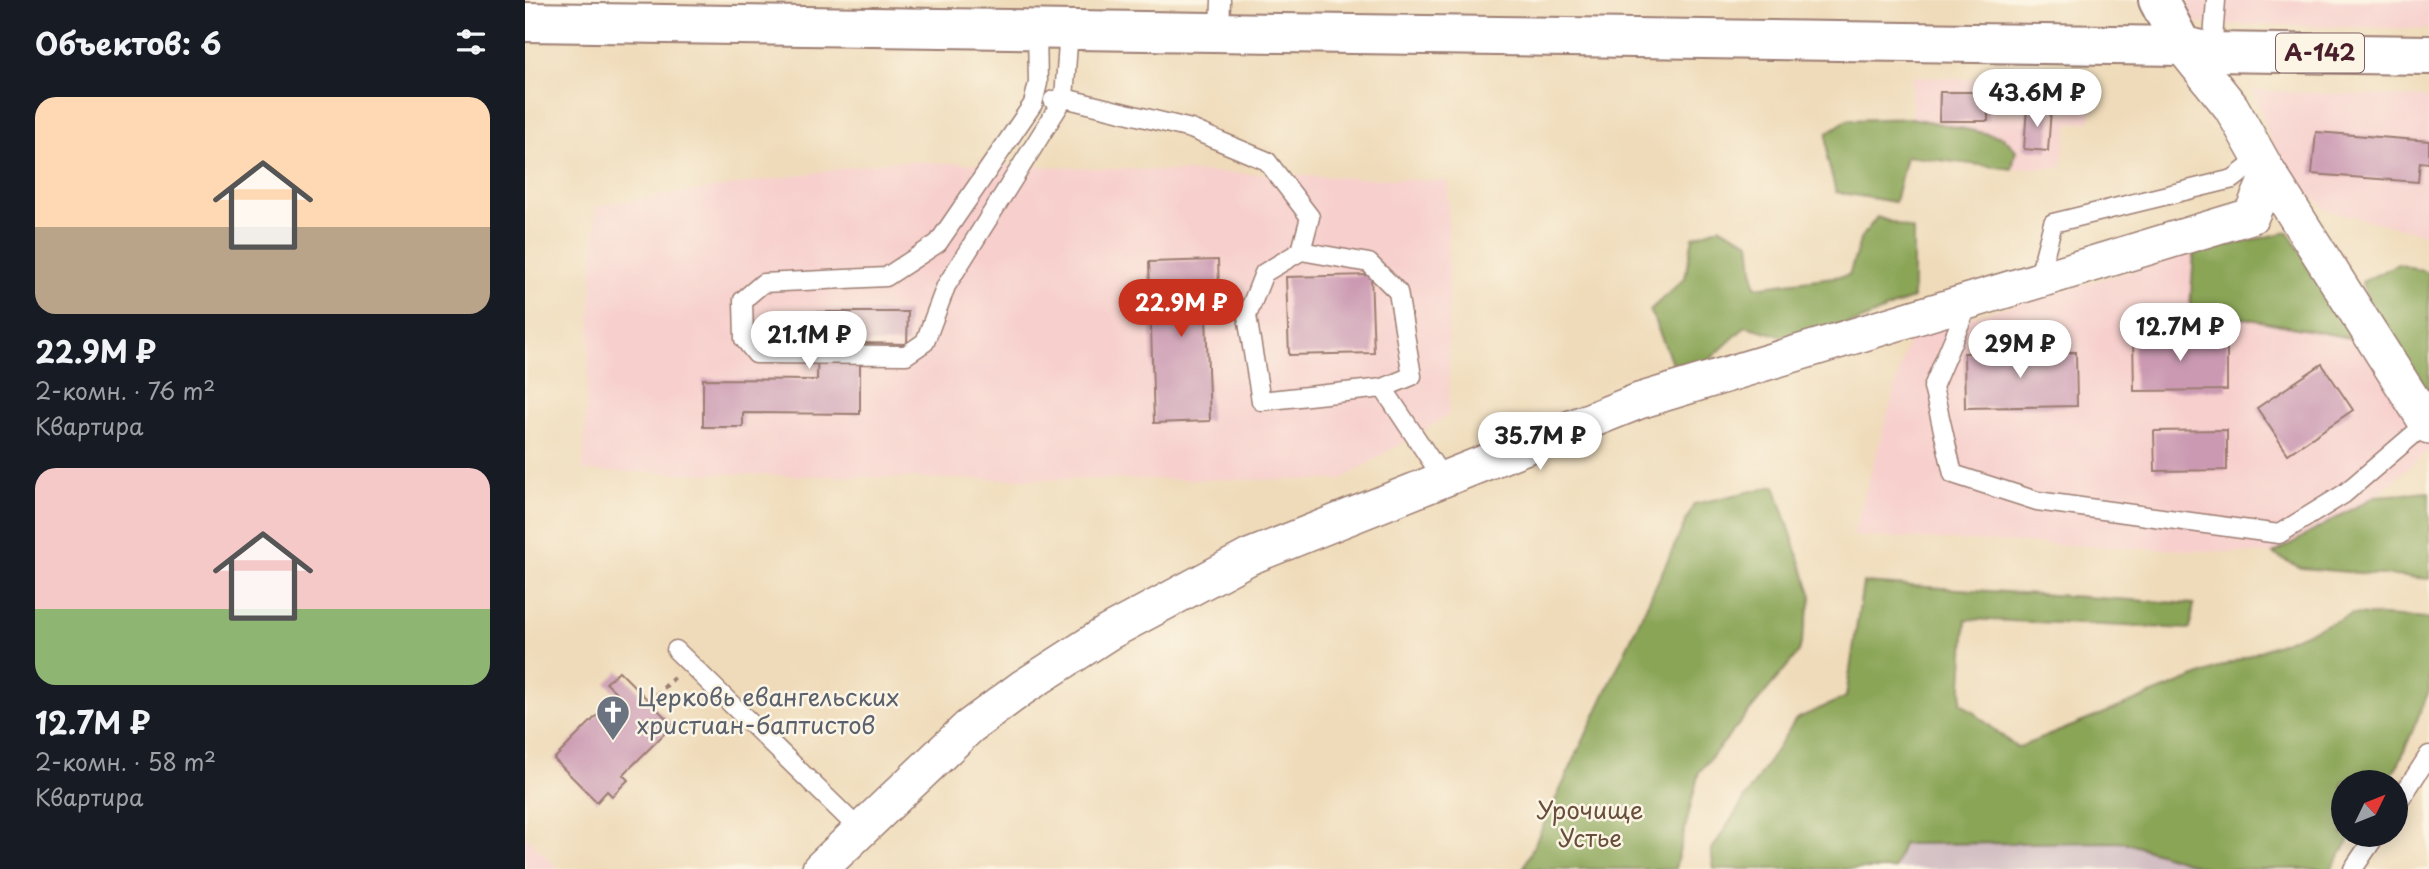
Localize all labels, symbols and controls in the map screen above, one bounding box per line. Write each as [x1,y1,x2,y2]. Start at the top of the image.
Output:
text: Объектов: 6 [35,20,221,65]
icon: filters [452,23,490,61]
road number: А-142 [2276,34,2364,72]
pin: 43.6M ₽ [1972,69,2102,129]
text: 43.6M ₽ [1989,74,2085,109]
icon: home [200,142,326,268]
pin: 22.9M ₽ [1116,280,1246,339]
text: 22.9M ₽ [1135,284,1227,319]
pin: 12.7M ₽ [2115,304,2245,363]
text: 12.7M ₽ [2136,308,2224,343]
pin: 21.1M ₽ [744,312,874,371]
text: 21.1M ₽ [767,316,851,351]
pin: 29M ₽ [1971,320,2069,380]
text: 29M ₽ [1984,325,2056,360]
text: 22.9M ₽ [35,328,156,373]
text: 2-комн. · 76 m² [35,373,215,408]
text: Квартира [35,408,143,443]
pin: 35.7M ₽ [1475,412,1605,472]
text: 35.7M ₽ [1494,417,1586,452]
icon: home [200,513,326,639]
place label: Церковь евангельских христиан-баптистов [637,678,899,742]
church icon: Церковь евангельских христиан-баптистов [594,693,632,742]
text: 12.7M ₽ [35,699,150,744]
text: 2-комн. · 58 m² [35,744,216,779]
north arrow [2331,770,2408,847]
map controls [2331,770,2408,847]
text: Квартира [35,779,143,814]
park label: Урочище Устье [1536,791,1644,855]

